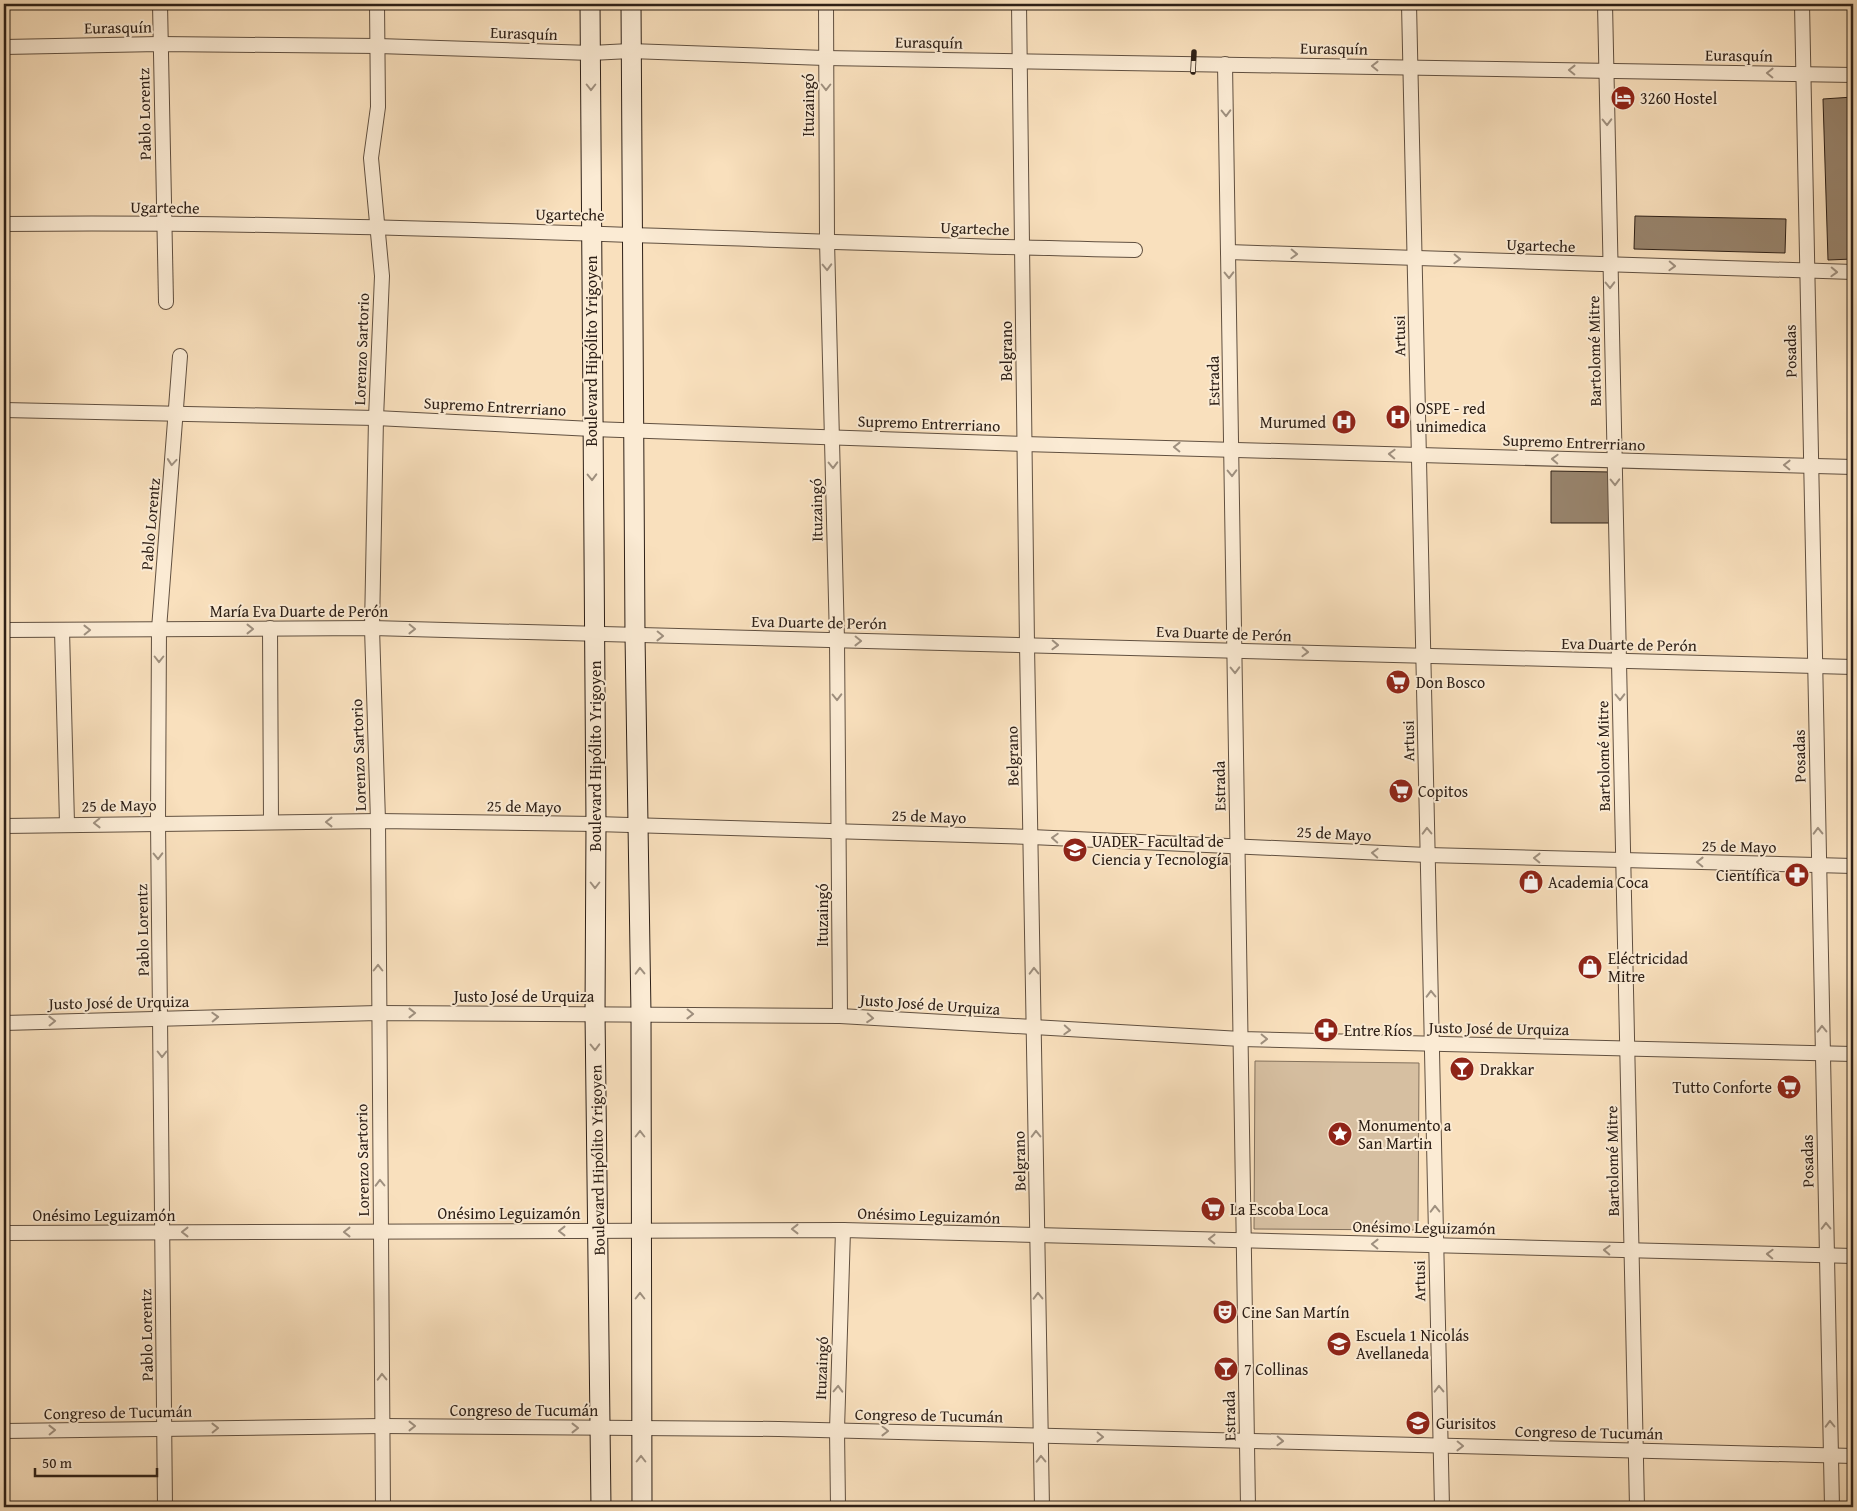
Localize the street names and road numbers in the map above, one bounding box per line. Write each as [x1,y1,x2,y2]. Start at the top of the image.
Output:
street label: Eurasquín [84,14,152,40]
street label: Eurasquín [490,20,558,46]
street label: Eurasquín [895,29,963,55]
street label: Eurasquín [1300,35,1368,61]
street label: Eurasquín [1705,42,1773,68]
street label: Pablo Lorentz [131,68,157,160]
street label: Ituzaingó [796,73,820,137]
street label: Ugarteche [130,194,200,220]
street label: Ugarteche [535,201,605,227]
street label: Ugarteche [940,215,1010,241]
street label: Ugarteche [1506,232,1576,258]
street label: Boulevard Hipólito Yrigoyen [579,256,603,446]
street label: Lorenzo Sartorio [347,292,375,406]
street label: Bartolomé Mitre [1581,295,1607,407]
street label: Artusi [1387,315,1411,357]
street label: Belgrano [994,321,1018,381]
street label: Posadas [1778,324,1802,378]
street label: Estrada [1201,355,1225,406]
street label: Supremo Entrerriano [423,390,567,422]
street label: Supremo Entrerriano [857,409,1001,437]
street label: Supremo Entrerriano [1502,428,1646,456]
street label: Pablo Lorentz [134,477,166,571]
street label: Ituzaingó [803,478,829,542]
street label: María Eva Duarte de Perón [210,599,388,623]
street label: Eva Duarte de Perón [751,609,887,635]
street label: Eva Duarte de Perón [1156,619,1292,647]
street label: Eva Duarte de Perón [1561,631,1697,657]
street label: Boulevard Hipólito Yrigoyen [583,661,607,851]
street label: Lorenzo Sartorio [344,698,372,812]
street label: Bartolomé Mitre [1590,700,1616,812]
street label: Artusi [1396,720,1420,762]
street label: Belgrano [999,726,1025,786]
street label: Posadas [1787,729,1811,783]
street label: Estrada [1207,760,1231,811]
street label: 25 de Mayo [81,792,157,818]
street label: 25 de Mayo [486,793,562,819]
street label: 25 de Mayo [891,803,967,829]
street label: 25 de Mayo [1296,819,1372,847]
street label: 25 de Mayo [1701,833,1777,859]
street label: Ituzaingó [810,883,834,947]
street label: Pablo Lorentz [129,884,155,976]
street label: Justo José de Urquiza [452,984,595,1008]
street label: Justo José de Urquiza [857,987,1001,1021]
street label: Justo José de Urquiza [47,989,190,1015]
street label: Justo José de Urquiza [1427,1015,1570,1041]
street label: Boulevard Hipólito Yrigoyen [583,1064,611,1256]
street label: Lorenzo Sartorio [349,1104,375,1216]
street label: Bartolomé Mitre [1599,1105,1625,1217]
street label: Belgrano [1006,1131,1032,1191]
street label: Posadas [1795,1134,1819,1188]
street label: Onésimo Leguizamón [437,1201,581,1225]
street label: Onésimo Leguizamón [857,1201,1001,1229]
street label: Onésimo Leguizamón [32,1203,176,1227]
street label: Onésimo Leguizamón [1352,1214,1496,1240]
street label: Artusi [1407,1260,1431,1302]
street label: Pablo Lorentz [133,1289,159,1381]
street label: Ituzaingó [808,1336,834,1400]
street label: Estrada [1217,1390,1241,1441]
street label: Congreso de Tucumán [450,1398,598,1422]
street label: Congreso de Tucumán [44,1399,192,1425]
street label: Congreso de Tucumán [855,1402,1003,1428]
street label: Congreso de Tucumán [1515,1419,1663,1445]

